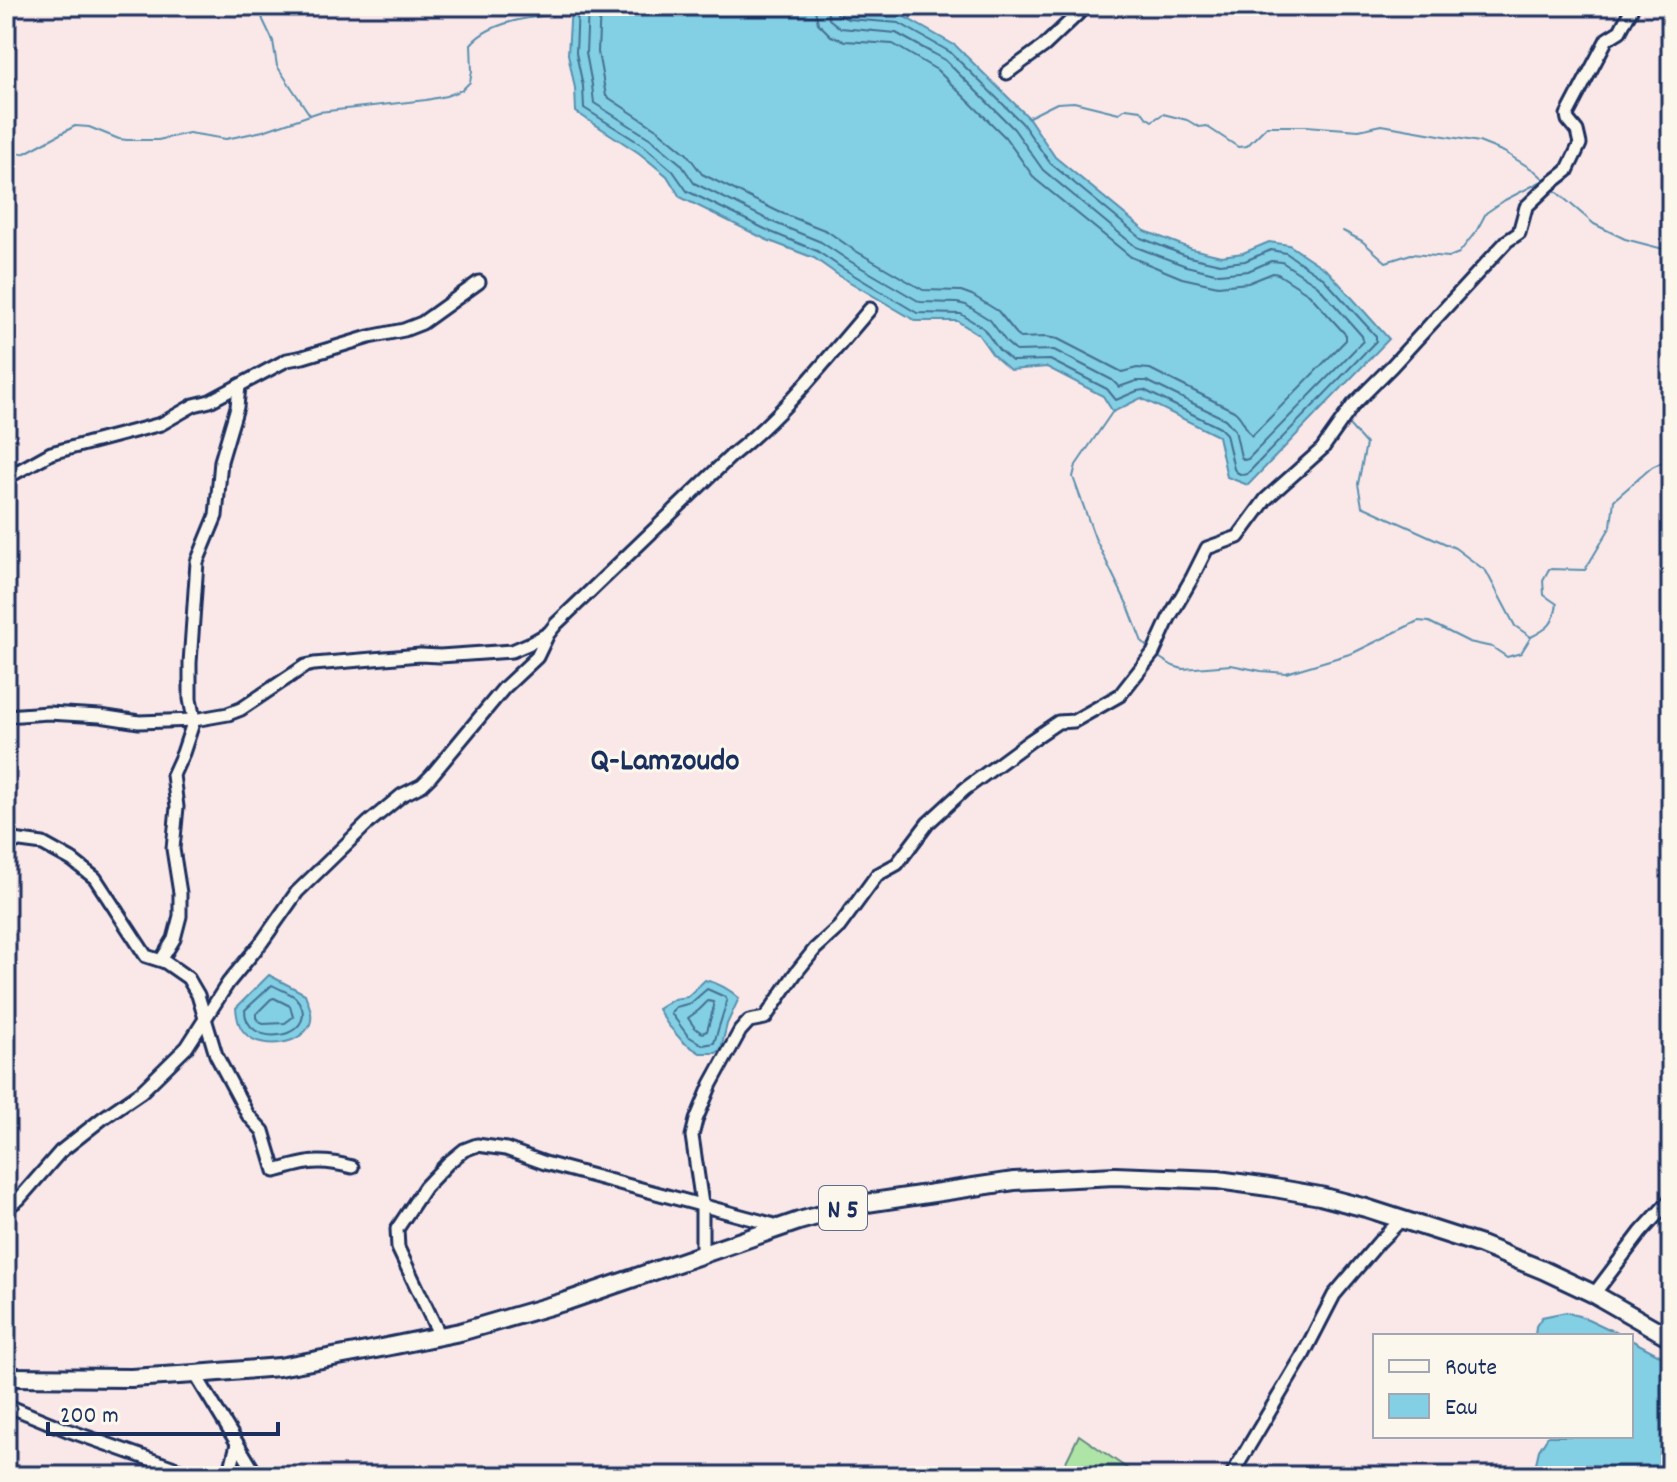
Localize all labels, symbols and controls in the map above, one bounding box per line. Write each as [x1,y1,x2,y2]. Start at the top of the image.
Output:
district label: Q-Lamzoudo [590,740,740,786]
road number: N 5 [819,1186,867,1230]
legend [1373,1334,1633,1438]
text: Route [1445,1352,1497,1386]
scale bar [48,1386,278,1436]
text: Eau [1445,1392,1478,1426]
text: 200 m [60,1400,119,1434]

